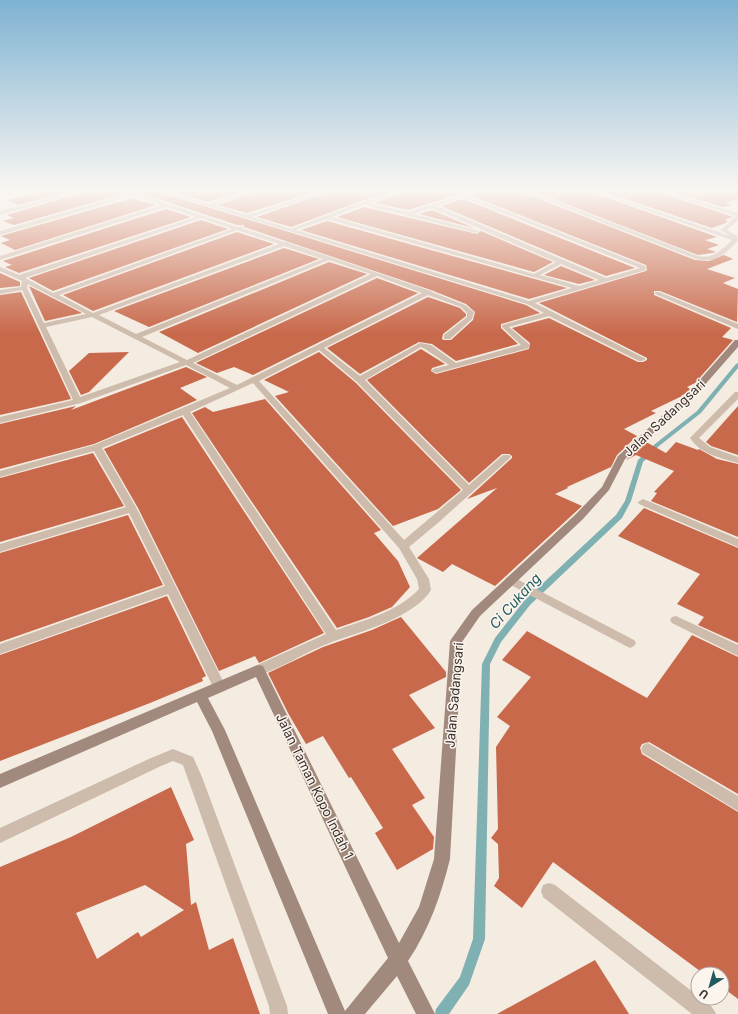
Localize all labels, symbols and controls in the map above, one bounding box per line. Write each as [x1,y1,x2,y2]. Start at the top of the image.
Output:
street label: Jalan Sadangsari [620,376,708,460]
water label: Ci Cukang [485,569,544,632]
street label: Jalan Sadangsari [441,642,467,748]
street label: Jalan Taman Kopo Indah 1 [273,711,357,861]
north arrow [690,966,730,1006]
text: U [697,986,711,1002]

